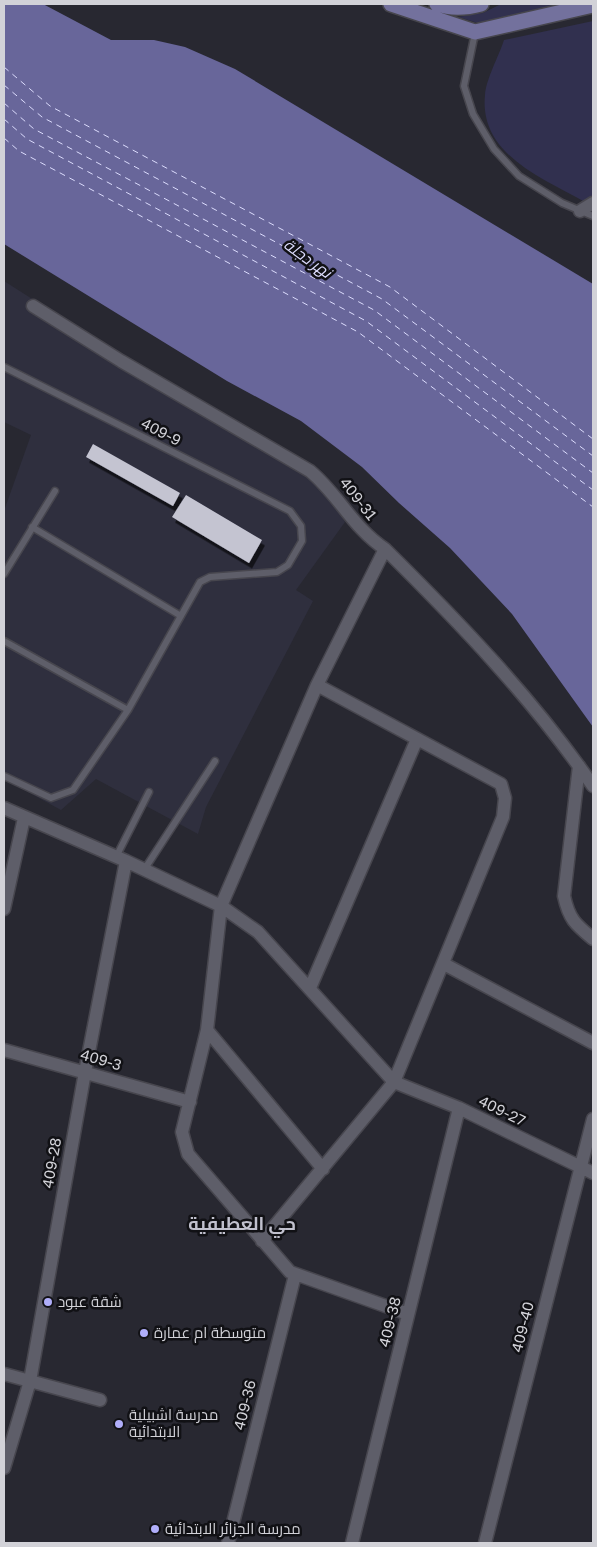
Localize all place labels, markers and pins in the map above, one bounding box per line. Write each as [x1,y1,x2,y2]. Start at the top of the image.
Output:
place label: شقة عبود [58,1292,122,1311]
marker: شقة عبود [42,1296,54,1308]
place label: متوسطة ام عمارة [154,1323,266,1343]
marker: متوسطة ام عمارة [138,1327,150,1339]
place label: مدرسة اشبيلية الابتدائية [129,1405,218,1440]
marker: مدرسة اشبيلية الابتدائية [113,1418,125,1430]
place label: مدرسة الجزائر الابتدائية [165,1519,301,1538]
marker: مدرسة الجزائر الابتدائية [149,1523,161,1535]

